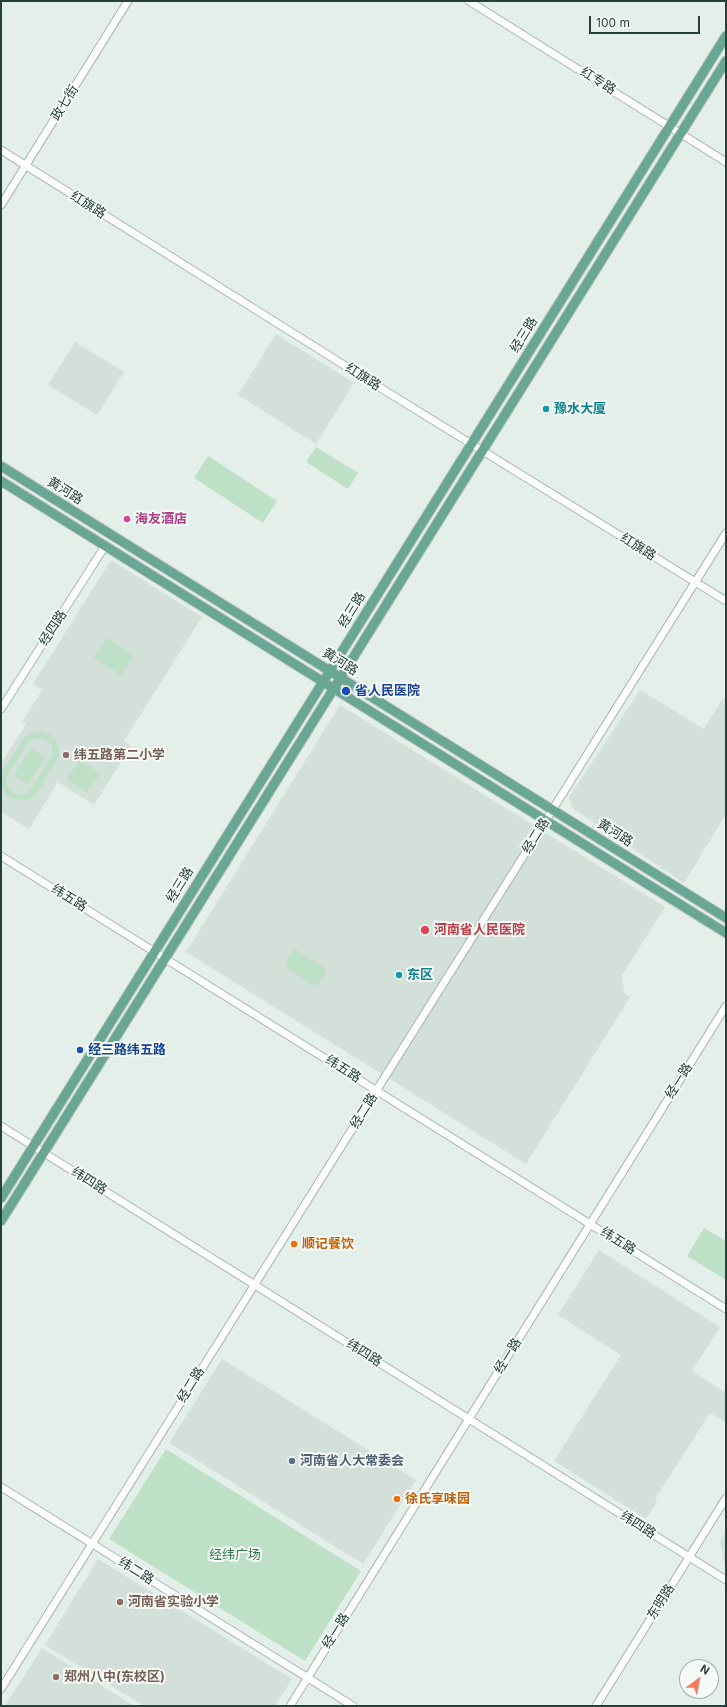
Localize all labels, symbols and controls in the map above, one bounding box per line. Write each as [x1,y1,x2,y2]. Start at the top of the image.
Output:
scale bar [591,8,702,34]
text: 100 m [596,15,630,30]
street label: 红专路 [577,64,619,98]
street label: 政七街 [48,82,82,124]
street label: 红旗路 [67,188,109,222]
street label: 经三路 [507,314,541,356]
street label: 红旗路 [342,360,384,394]
place label: 豫水大厦 [554,401,606,417]
marker: 豫水大厦 [541,404,551,414]
street label: 黄河路 [44,474,86,508]
place label: 海友酒店 [135,511,187,527]
marker: 海友酒店 [122,514,132,524]
street label: 红旗路 [617,530,659,564]
street label: 经三路 [335,589,369,631]
street label: 经四路 [36,607,70,649]
street label: 黄河路 [319,645,361,679]
place label: 省人民医院 [355,683,420,699]
marker: 省人民医院 [340,685,352,697]
place label: 纬五路第二小学 [74,747,165,763]
marker: 纬五路第二小学 [61,750,71,760]
street label: 经二路 [519,815,553,857]
street label: 黄河路 [594,816,636,850]
street label: 经三路 [163,864,197,906]
street label: 纬五路 [48,881,90,915]
place label: 河南省人民医院 [434,922,525,938]
marker: 河南省人民医院 [419,924,431,936]
place label: 东区 [407,967,433,983]
marker: 东区 [394,970,404,980]
place label: 经三路纬五路 [88,1042,166,1058]
marker: 经三路纬五路 [75,1045,85,1055]
street label: 纬五路 [322,1052,364,1086]
street label: 经一路 [662,1060,696,1102]
street label: 经二路 [347,1090,381,1132]
street label: 纬四路 [68,1164,110,1198]
street label: 纬五路 [597,1224,639,1258]
place label: 顺记餐饮 [302,1236,354,1252]
marker: 顺记餐饮 [289,1239,299,1249]
street label: 经一路 [491,1335,525,1377]
street label: 纬四路 [343,1336,385,1370]
street label: 经二路 [174,1364,208,1406]
place label: 河南省人大常委会 [300,1453,404,1469]
marker: 河南省人大常委会 [287,1456,297,1466]
place label: 徐氏享味园 [405,1491,470,1507]
marker: 徐氏享味园 [392,1494,402,1504]
street label: 纬四路 [617,1508,659,1542]
park label: 经纬广场 [209,1547,261,1563]
street label: 纬二路 [115,1554,157,1588]
street label: 东明路 [644,1581,678,1623]
place label: 河南省实验小学 [128,1594,219,1610]
marker: 河南省实验小学 [115,1597,125,1607]
street label: 经一路 [319,1610,353,1652]
north arrow [679,1659,719,1699]
text: N [698,1662,712,1678]
place label: 郑州八中(东校区) [64,1669,165,1685]
marker: 郑州八中(东校区) [51,1672,61,1682]

